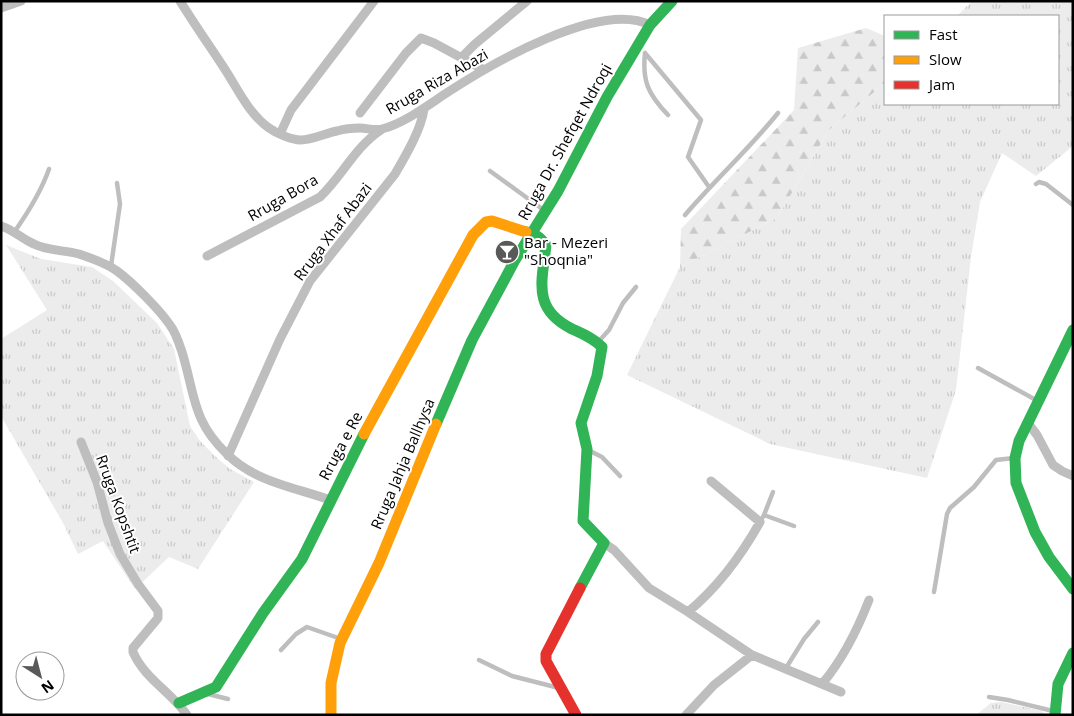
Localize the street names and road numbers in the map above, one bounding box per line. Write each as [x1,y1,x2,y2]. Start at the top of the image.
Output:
street label: Rruga Riza Abazi [382,44,491,119]
street label: Rruga Dr. Shefqet Ndroqi [513,60,616,223]
street label: Rruga Bora [244,169,321,225]
street label: Rruga Xhaf Abazi [289,178,376,285]
street label: Rruga Jahja Ballhysa [365,395,439,532]
street label: Rruga e Re [314,408,367,483]
street label: Rruga Kopshtit [92,452,146,556]

